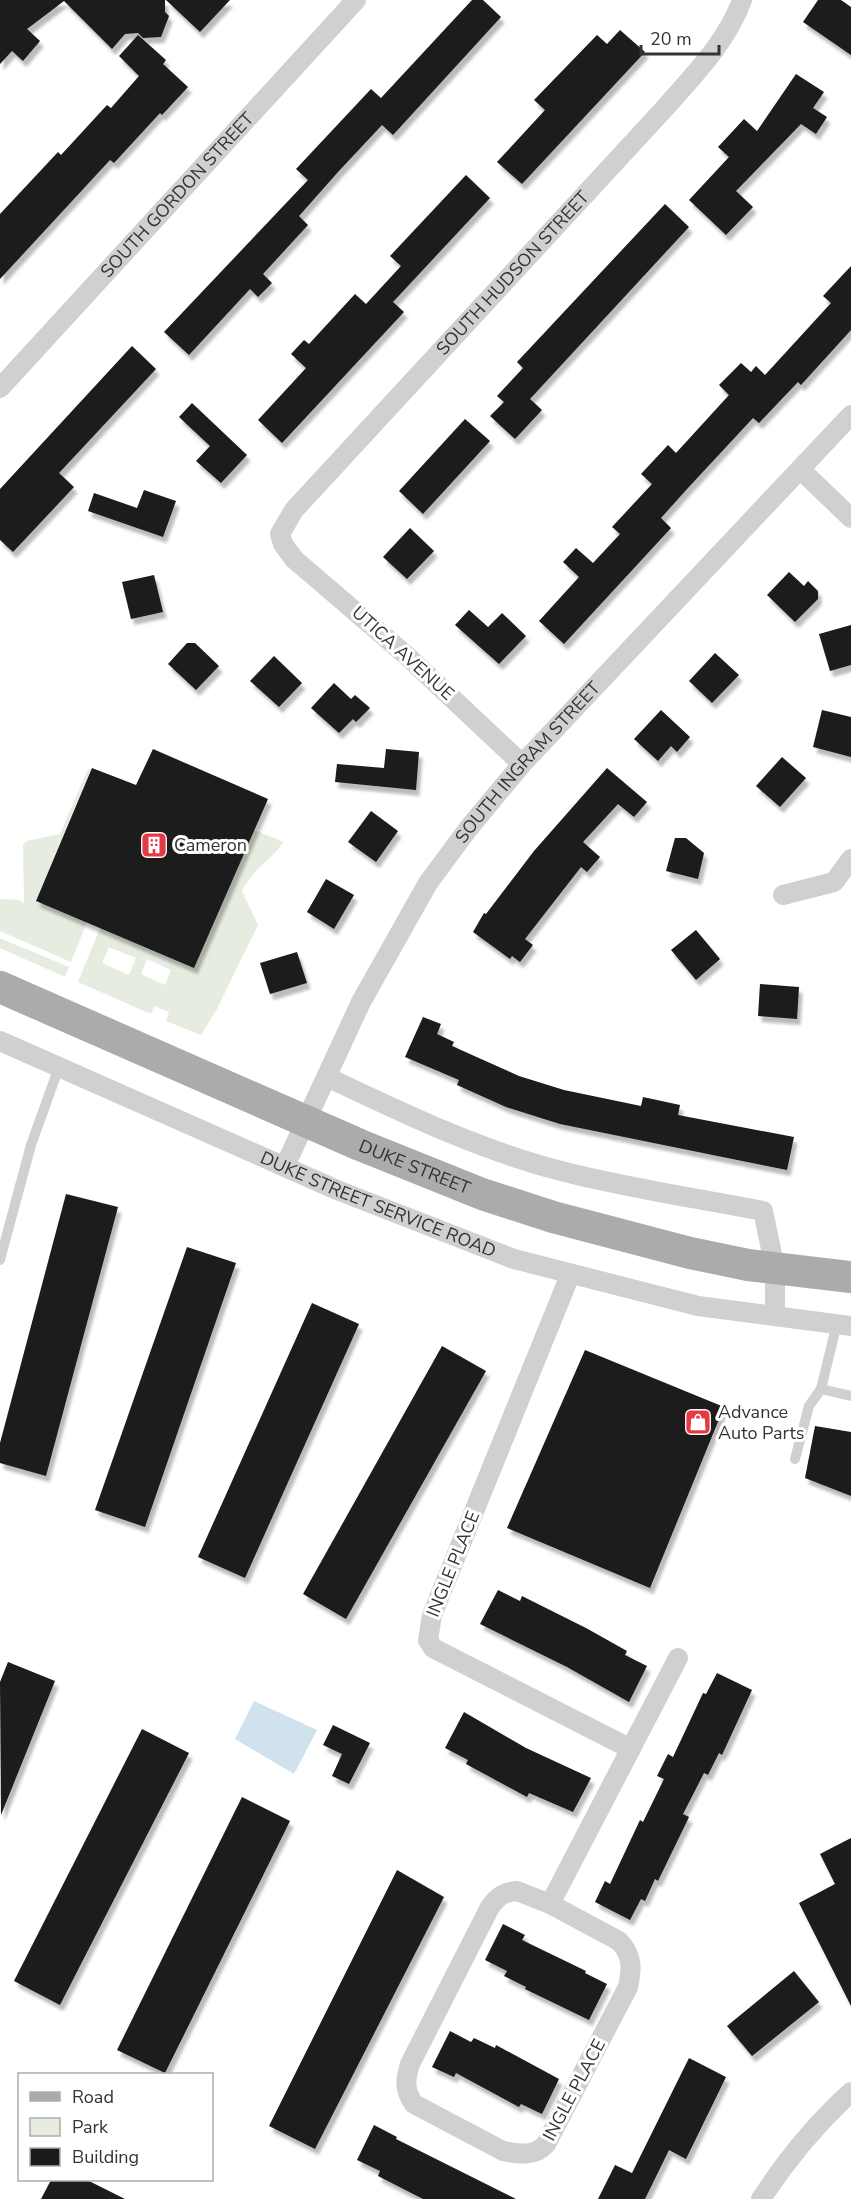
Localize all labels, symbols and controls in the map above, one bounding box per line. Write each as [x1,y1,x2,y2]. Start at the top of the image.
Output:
scale bar [641,18,719,56]
text: 20 m [650,27,692,51]
street label: SOUTH GORDON STREET [95,107,259,283]
street label: SOUTH HUDSON STREET [431,186,595,360]
street label: UTICA AVENUE [347,601,459,705]
street label: SOUTH INGRAM STREET [450,676,606,848]
building icon: Cameron [139,830,169,860]
place label: Cameron [174,833,247,857]
street label: DUKE STREET [355,1134,474,1200]
street label: DUKE STREET SERVICE ROAD [256,1146,500,1263]
place label: Advance Auto Parts [718,1400,804,1445]
shop icon: Advance Auto Parts [683,1407,713,1437]
street label: INGLE PLACE [421,1507,485,1621]
street label: INGLE PLACE [537,2035,611,2145]
legend [18,2073,213,2181]
text: Road [72,2085,114,2109]
text: Park [72,2115,109,2139]
text: Building [72,2145,139,2169]

